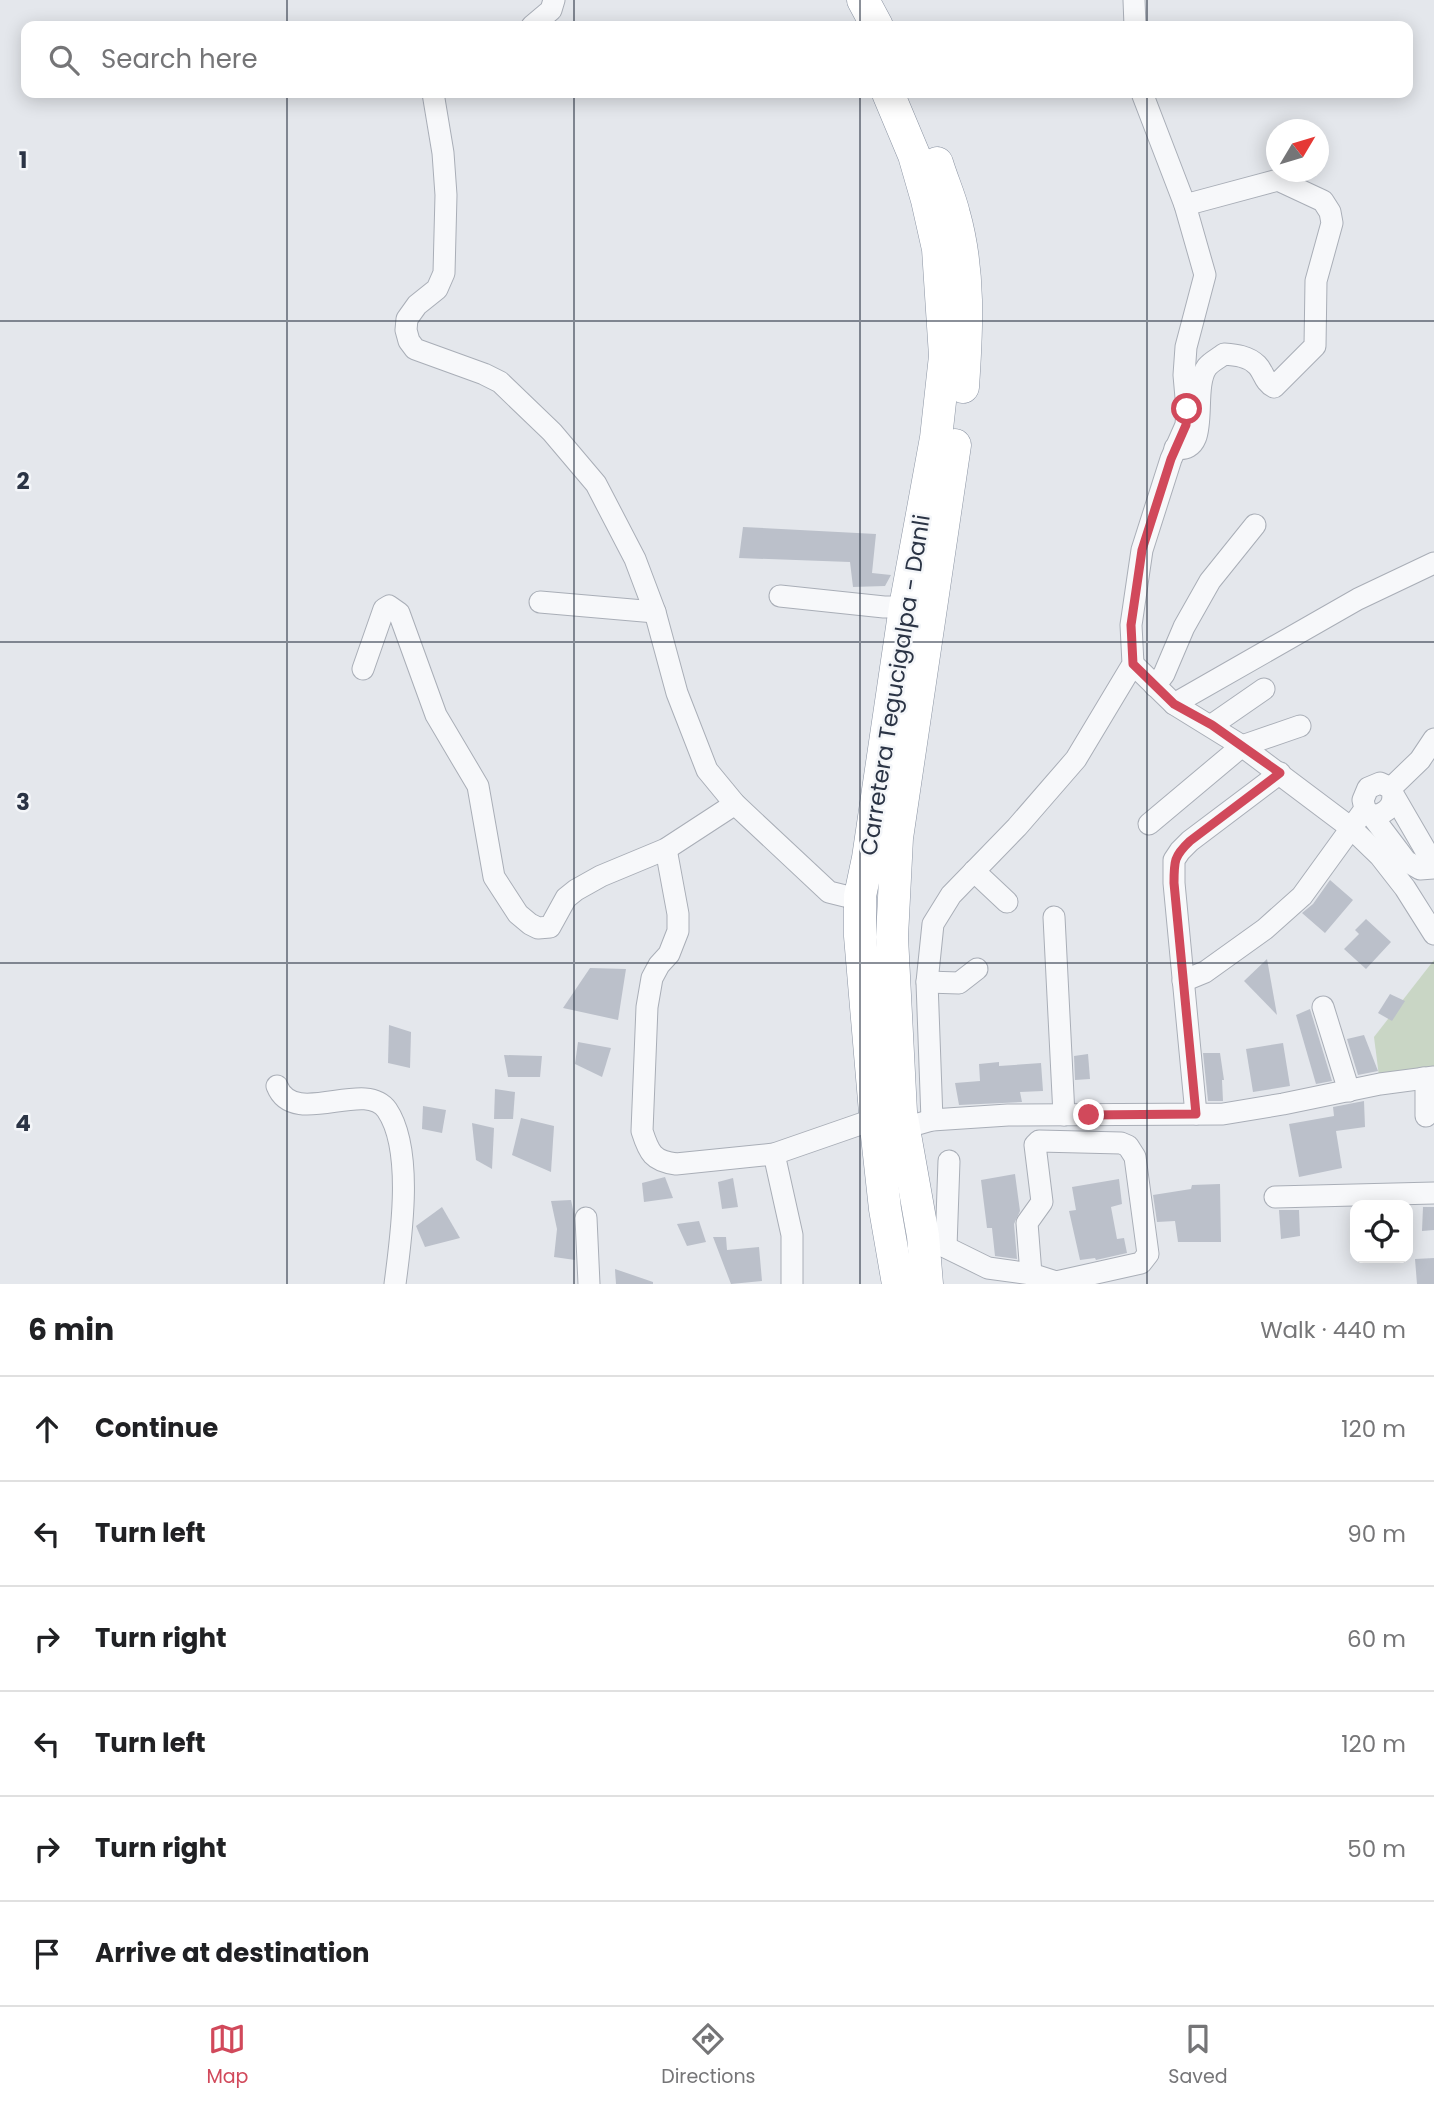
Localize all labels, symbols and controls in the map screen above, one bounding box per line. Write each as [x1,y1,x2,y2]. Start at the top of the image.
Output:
search box [21,21,1413,98]
icon: search [45,41,83,79]
text: Search here [101,41,258,77]
north arrow [1266,119,1329,182]
text: 1 [19,144,27,176]
route start [1171,393,1202,424]
text: 2 [16,465,30,497]
street label: Carretera Tegucigalpa - Danli [852,512,938,858]
text: 3 [16,786,30,818]
route end [1073,1099,1104,1130]
text: 4 [15,1107,31,1139]
map controls [1350,1200,1413,1263]
button: locate [1350,1200,1413,1263]
text: 6 min [28,1308,114,1351]
text: Walk · 440 m [1260,1314,1406,1346]
icon: ahead [28,1410,66,1448]
text: Continue [95,1410,218,1446]
text: 120 m [1341,1413,1406,1445]
icon: left [28,1515,66,1553]
text: Turn left [95,1515,206,1551]
text: 90 m [1347,1518,1406,1550]
icon: right [28,1620,66,1658]
text: Turn right [95,1620,227,1656]
text: 60 m [1347,1623,1406,1655]
icon: left [28,1725,66,1763]
text: Turn left [95,1725,206,1761]
text: 120 m [1341,1728,1406,1760]
icon: right [28,1830,66,1868]
text: Turn right [95,1830,227,1866]
text: 50 m [1347,1833,1406,1865]
icon: arrive [28,1935,66,1973]
text: Arrive at destination [95,1935,370,1971]
tab: Map [206,2020,248,2091]
tab: Directions [661,2020,756,2091]
tab: Saved [1168,2020,1228,2091]

